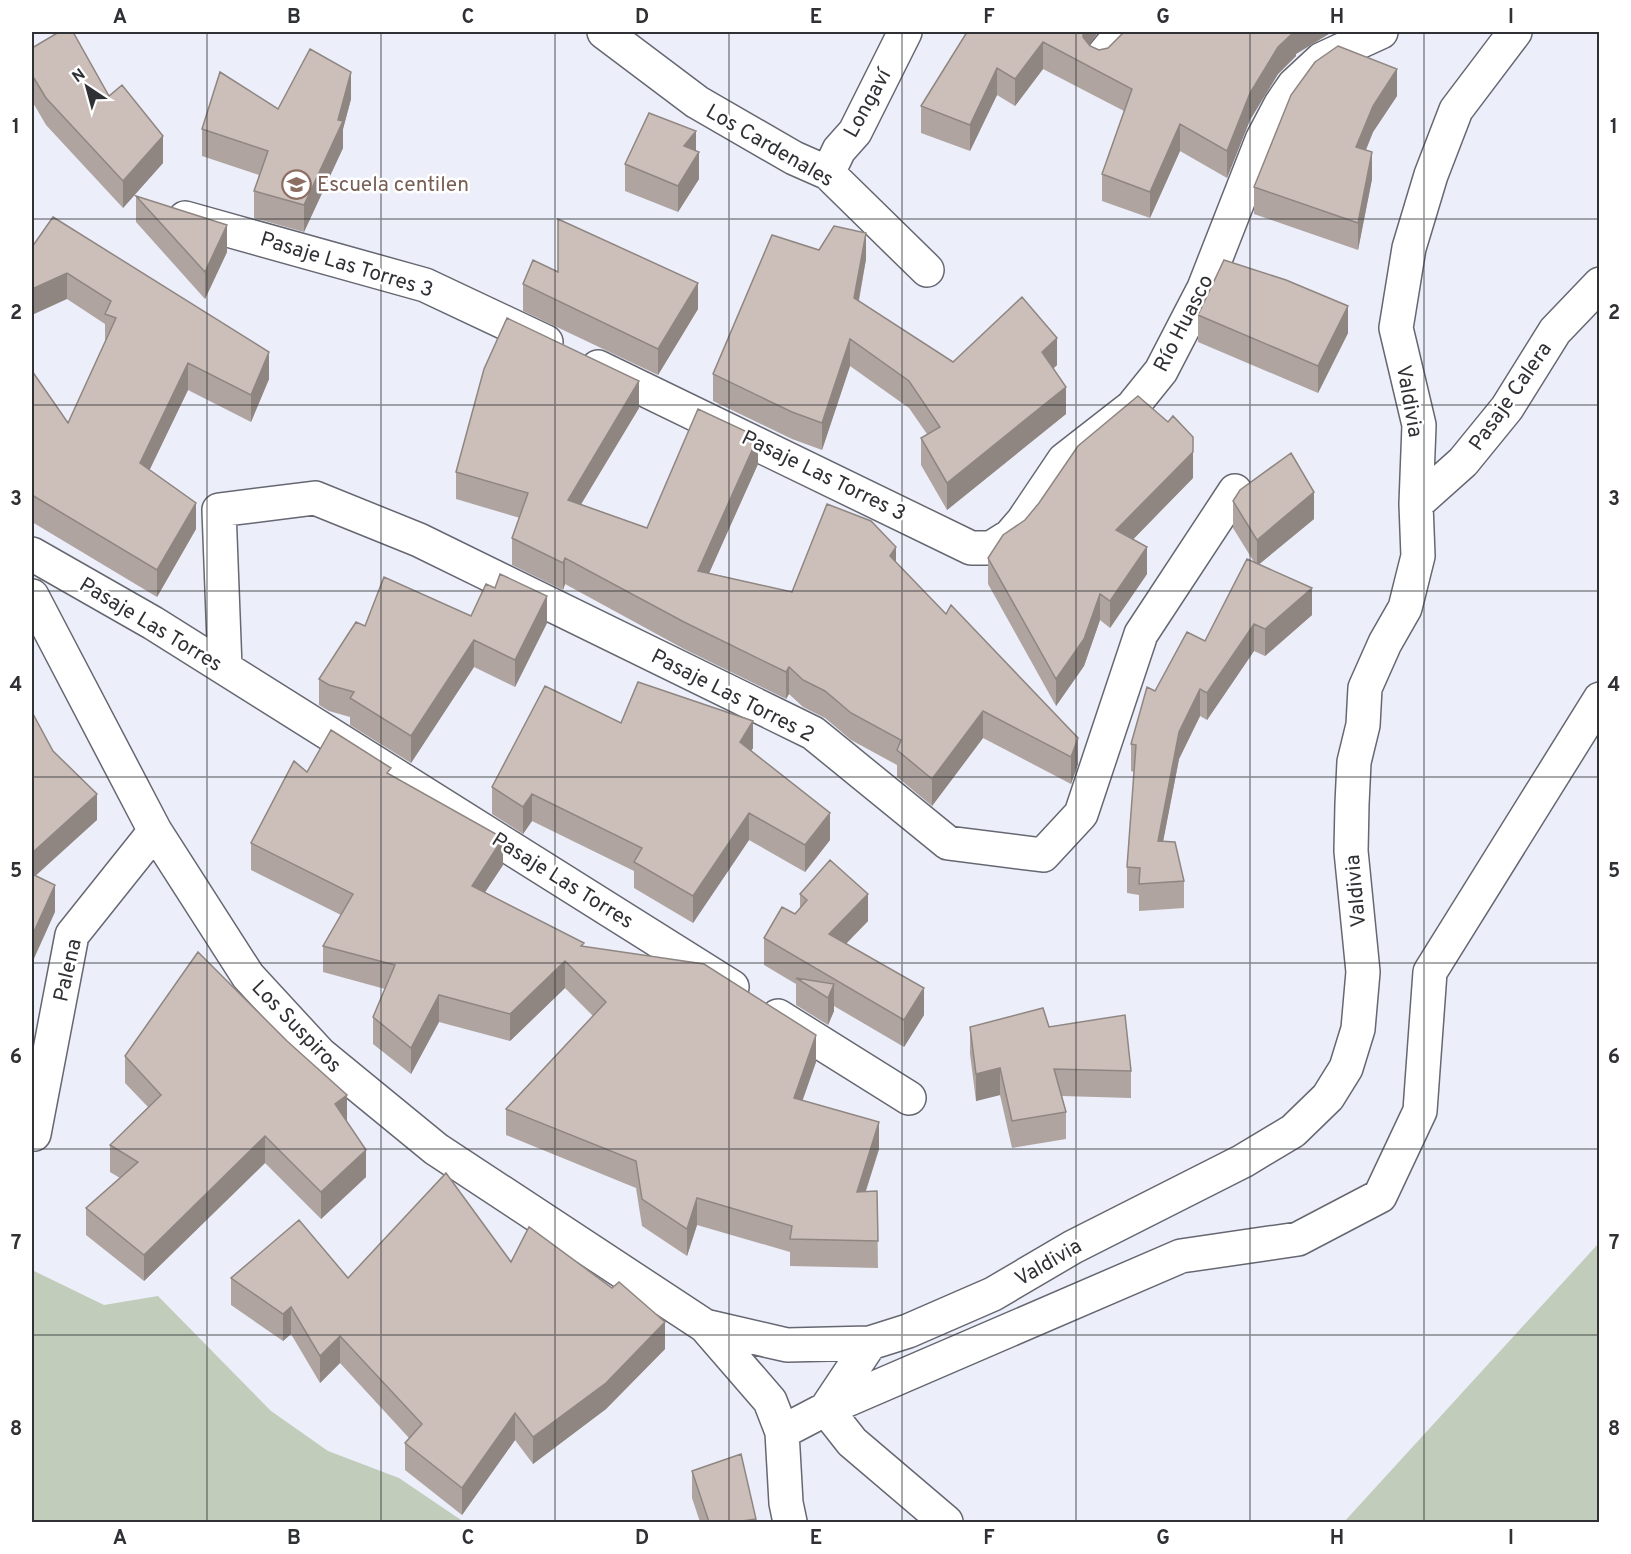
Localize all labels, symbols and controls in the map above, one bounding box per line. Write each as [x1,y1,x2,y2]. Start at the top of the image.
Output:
text: A [113,5,127,31]
text: B [287,5,301,31]
text: C [462,5,474,31]
text: D [635,5,649,31]
text: E [810,5,822,31]
text: F [983,5,995,31]
text: G [1156,5,1170,31]
text: H [1330,5,1344,31]
text: I [1508,5,1514,31]
north arrow [57,57,117,117]
street label: Longaví [838,63,899,143]
text: N [69,65,90,88]
street label: Los Cardenales [700,99,838,194]
text: 1 [12,115,20,141]
text: 1 [1610,115,1618,141]
school or university icon: Escuela centilen [280,168,312,200]
place label: Escuela centilen [317,172,469,199]
street label: Pasaje Las Torres 3 [257,226,436,305]
street label: Río Huasco [1148,270,1220,377]
text: 2 [10,301,22,327]
text: 2 [1608,301,1620,327]
street label: Pasaje Calera [1464,337,1559,457]
street label: Valdivia [1389,363,1428,440]
street label: Pasaje Las Torres 3 [737,425,910,528]
text: 3 [10,487,22,513]
text: 3 [1608,487,1620,513]
street label: Pasaje Las Torres [74,572,227,679]
street label: Pasaje Las Torres 2 [646,643,819,749]
text: 4 [10,673,22,699]
text: 4 [1608,673,1620,699]
street label: Pasaje Las Torres [486,827,638,936]
street label: Valdivia [1340,853,1373,928]
text: 5 [10,859,22,885]
text: 5 [1608,859,1620,885]
street label: Palena [48,936,89,1004]
street label: Los Suspiros [245,975,347,1079]
text: 6 [10,1045,22,1071]
text: 6 [1608,1045,1620,1071]
text: 7 [11,1231,21,1257]
text: 7 [1609,1231,1619,1257]
street label: Valdivia [1010,1233,1087,1293]
text: 8 [10,1417,22,1443]
text: 8 [1608,1417,1620,1443]
text: A [113,1526,127,1552]
text: B [287,1526,301,1552]
text: C [462,1526,474,1552]
text: D [635,1526,649,1552]
text: E [810,1526,822,1552]
text: F [983,1526,995,1552]
text: G [1156,1526,1170,1552]
text: H [1330,1526,1344,1552]
text: I [1508,1526,1514,1552]

